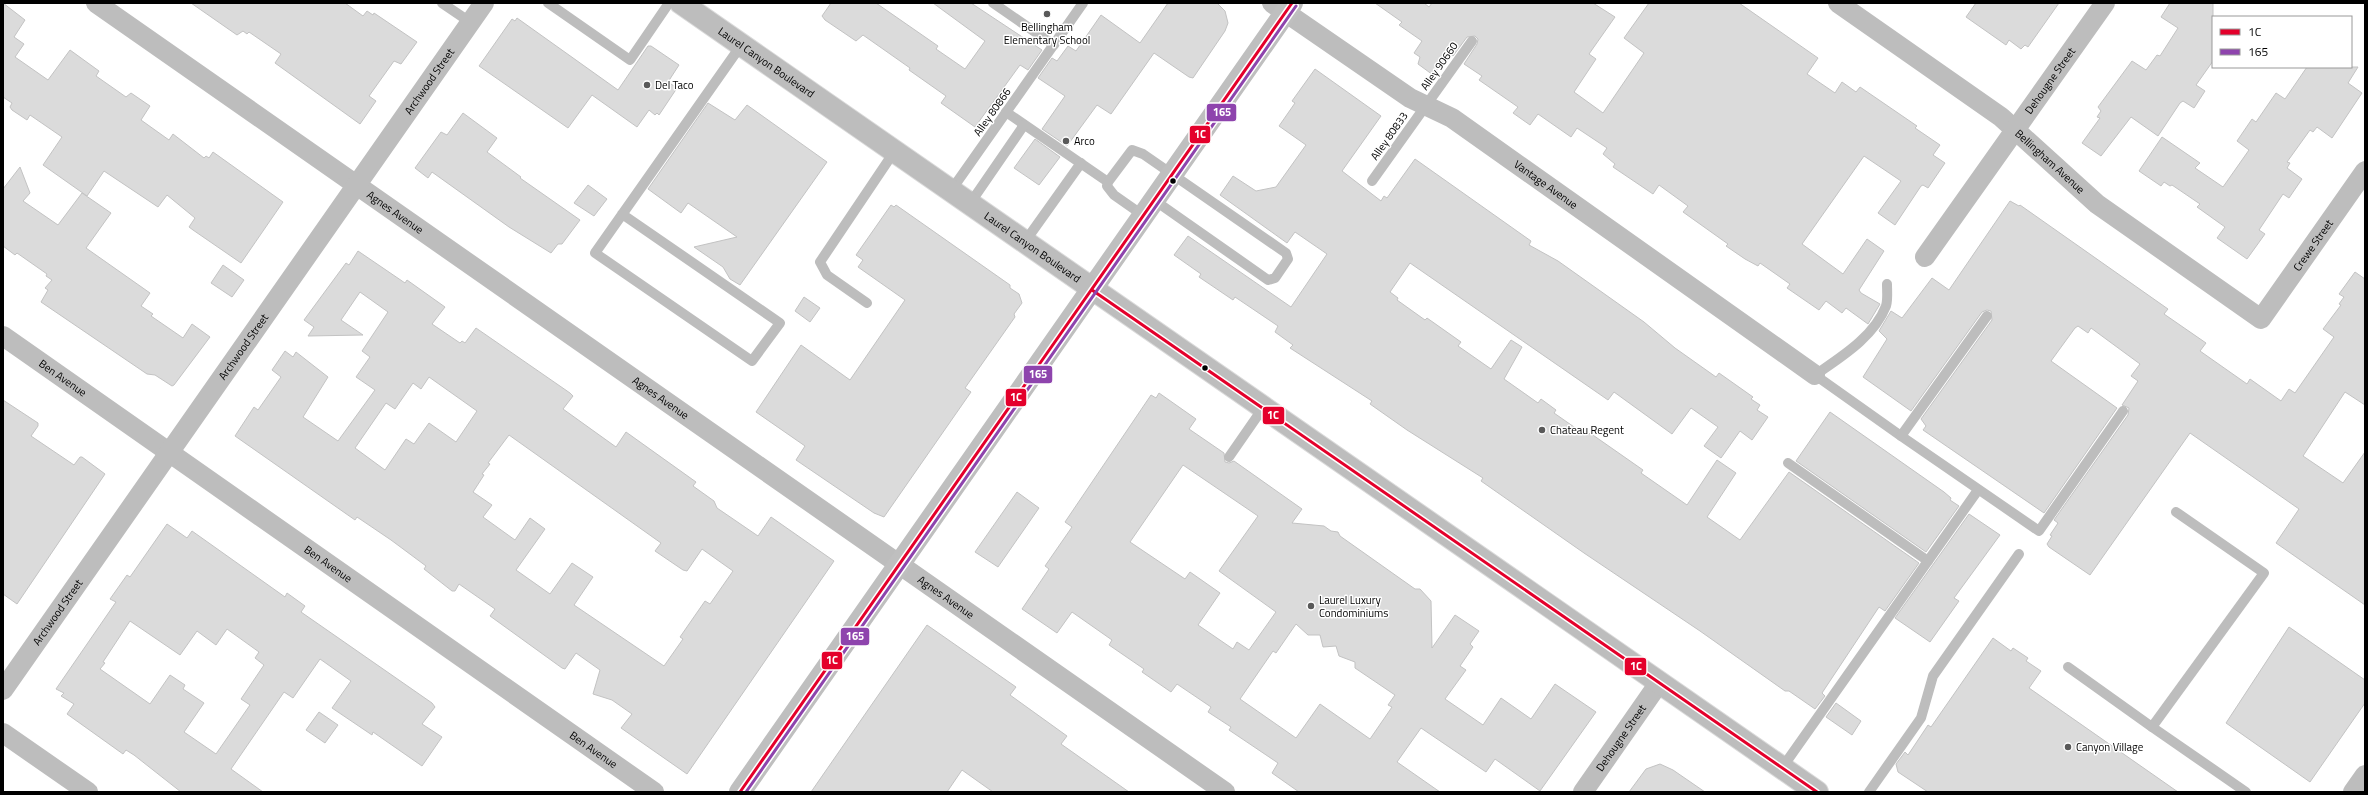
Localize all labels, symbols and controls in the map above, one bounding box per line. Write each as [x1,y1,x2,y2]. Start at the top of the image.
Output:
marker: Bellingham Elementary School [1042,9,1052,19]
legend [2212,16,2352,68]
place label: Bellingham Elementary School [1004,19,1090,48]
text: 1C [2248,22,2262,41]
street label: Laurel Canyon Boulevard [715,23,818,102]
street label: Alley 90660 [1416,39,1462,93]
text: 165 [2248,42,2268,61]
street label: Dehougne Street [2021,44,2079,117]
street label: Archwood Street [400,45,458,118]
place label: Del Taco [655,77,694,93]
marker: Del Taco [642,80,652,90]
street label: Alley 80866 [969,85,1015,139]
line badge: 165 [1206,103,1237,122]
text: 165 [1213,104,1231,120]
street label: Alley 80833 [1366,109,1412,163]
line badge: 1C [1189,125,1211,144]
text: 1C [1194,126,1206,142]
street label: Bellingham Avenue [2012,126,2089,197]
place label: Arco [1074,133,1095,149]
marker: Arco [1061,136,1071,146]
street label: Vantage Avenue [1511,156,1581,213]
unlabelled marker [1168,176,1178,186]
street label: Agnes Avenue [364,187,427,238]
street label: Laurel Canyon Boulevard [981,208,1084,286]
street label: Crewe Street [2289,216,2337,274]
street label: Archwood Street [215,310,272,383]
street label: Ben Avenue [36,356,90,401]
unlabelled marker [1200,363,1210,373]
line badge: 165 [1023,365,1053,384]
text: 165 [1029,366,1047,382]
street label: Agnes Avenue [629,372,693,423]
line badge: 1C [1005,388,1027,407]
text: 1C [1010,389,1022,405]
line badge: 1C [1262,406,1285,425]
text: 1C [1267,407,1279,423]
place label: Chateau Regent [1550,422,1624,438]
marker: Chateau Regent [1537,425,1547,435]
street label: Ben Avenue [301,541,356,586]
street label: Agnes Avenue [915,572,978,623]
street label: Archwood Street [29,576,86,649]
place label: Laurel Luxury Condominiums [1319,592,1388,621]
marker: Laurel Luxury Condominiums [1306,601,1316,611]
line badge: 165 [840,627,870,646]
text: 165 [846,628,864,644]
line badge: 1C [821,651,843,670]
text: 1C [826,652,838,668]
line badge: 1C [1624,657,1647,676]
text: 1C [1630,658,1642,674]
street label: Dehougne Street [1592,701,1650,775]
street label: Ben Avenue [566,727,621,772]
place label: Canyon Village [2076,739,2144,755]
marker: Canyon Village [2063,742,2073,752]

